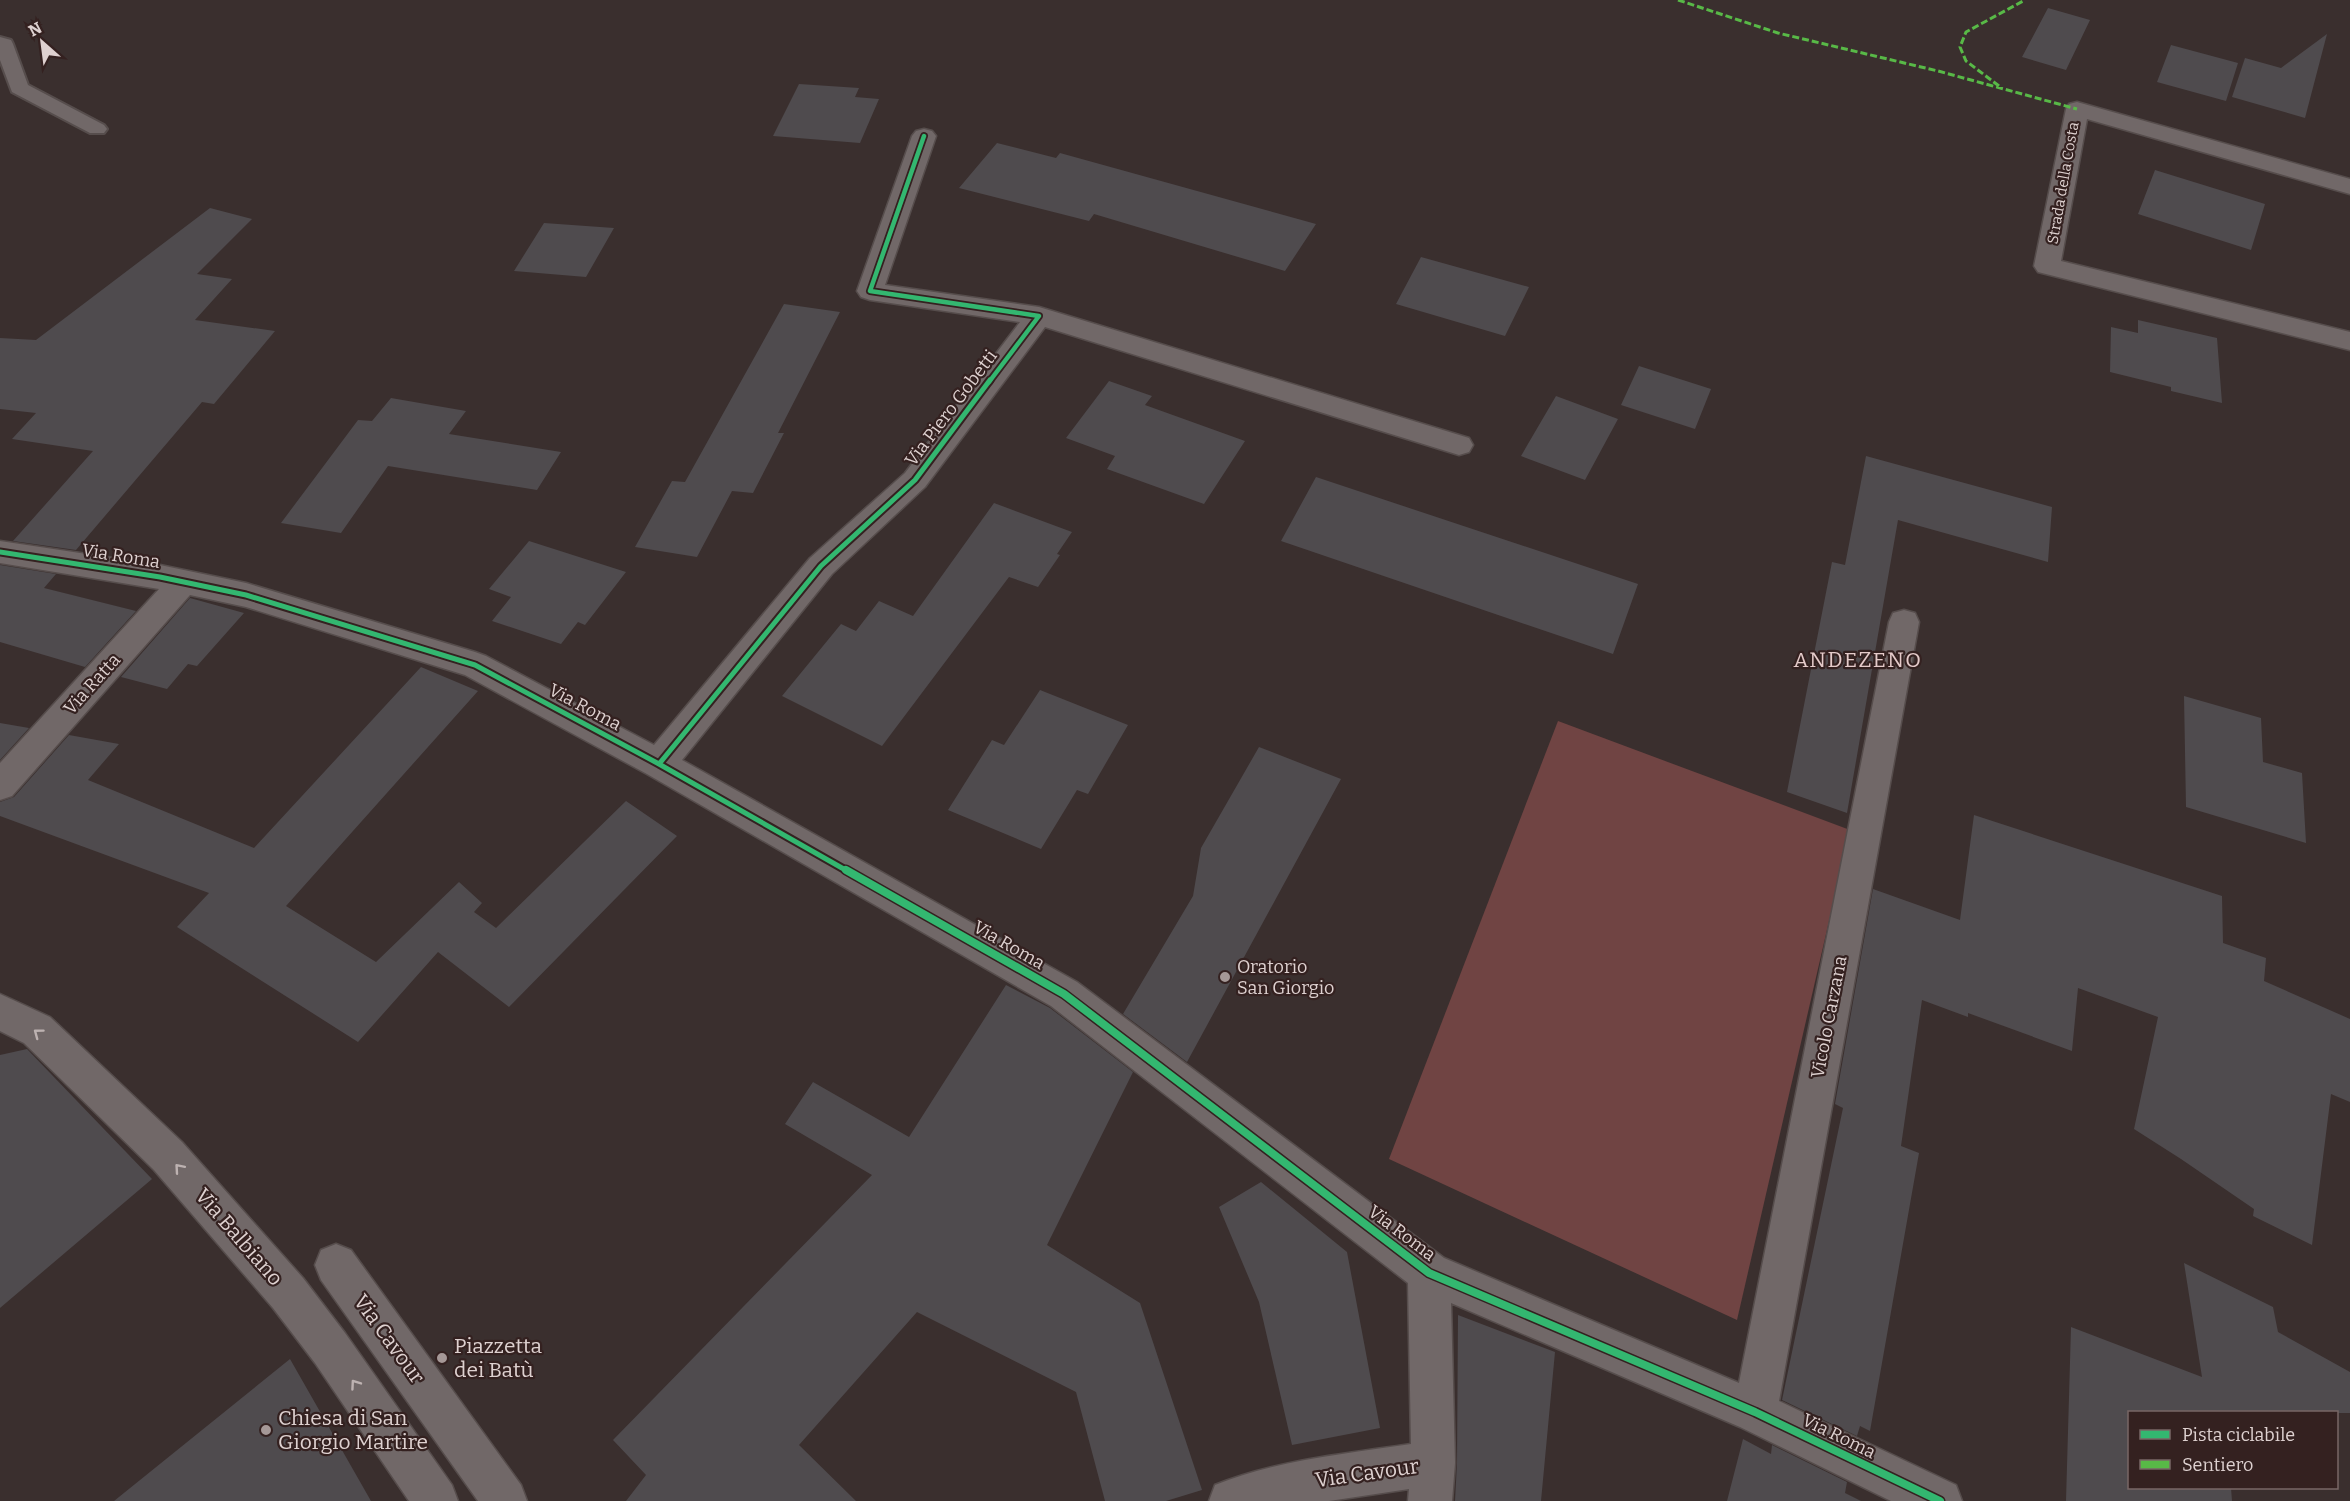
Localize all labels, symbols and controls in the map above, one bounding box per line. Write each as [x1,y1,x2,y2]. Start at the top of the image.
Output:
north arrow [12,12,72,72]
text: N [25,18,45,40]
street label: Strada della Costa [2043,120,2083,246]
street label: Via Piero Gobetti [900,346,1002,470]
street label: Via Roma [80,539,162,573]
district label: ANDEZENO [1793,647,1923,673]
street label: Via Ratta [59,649,125,719]
street label: Via Roma [545,679,625,735]
street label: Via Roma [969,916,1049,974]
street label: Vicolo Carzana [1806,954,1852,1080]
place label: Oratorio San Giorgio [1237,956,1334,999]
marker: Oratorio San Giorgio [1218,970,1232,984]
one-way arrow [34,1029,45,1040]
one-way arrow [175,1164,186,1175]
street label: Via Balbiano [190,1183,288,1291]
street label: Via Roma [1364,1200,1440,1266]
street label: Via Cavour [348,1289,430,1389]
place label: Piazzetta dei Batù [454,1333,542,1383]
marker: Piazzetta dei Batù [435,1351,449,1365]
one-way arrow [351,1380,362,1391]
place label: Chiesa di San Giorgio Martire [278,1405,428,1455]
street label: Via Roma [1799,1409,1879,1463]
legend [2128,1411,2338,1489]
marker: Chiesa di San Giorgio Martire [259,1423,273,1437]
text: Pista ciclabile [2182,1424,2295,1446]
street label: Via Cavour [1314,1453,1420,1493]
text: Sentiero [2182,1454,2253,1476]

